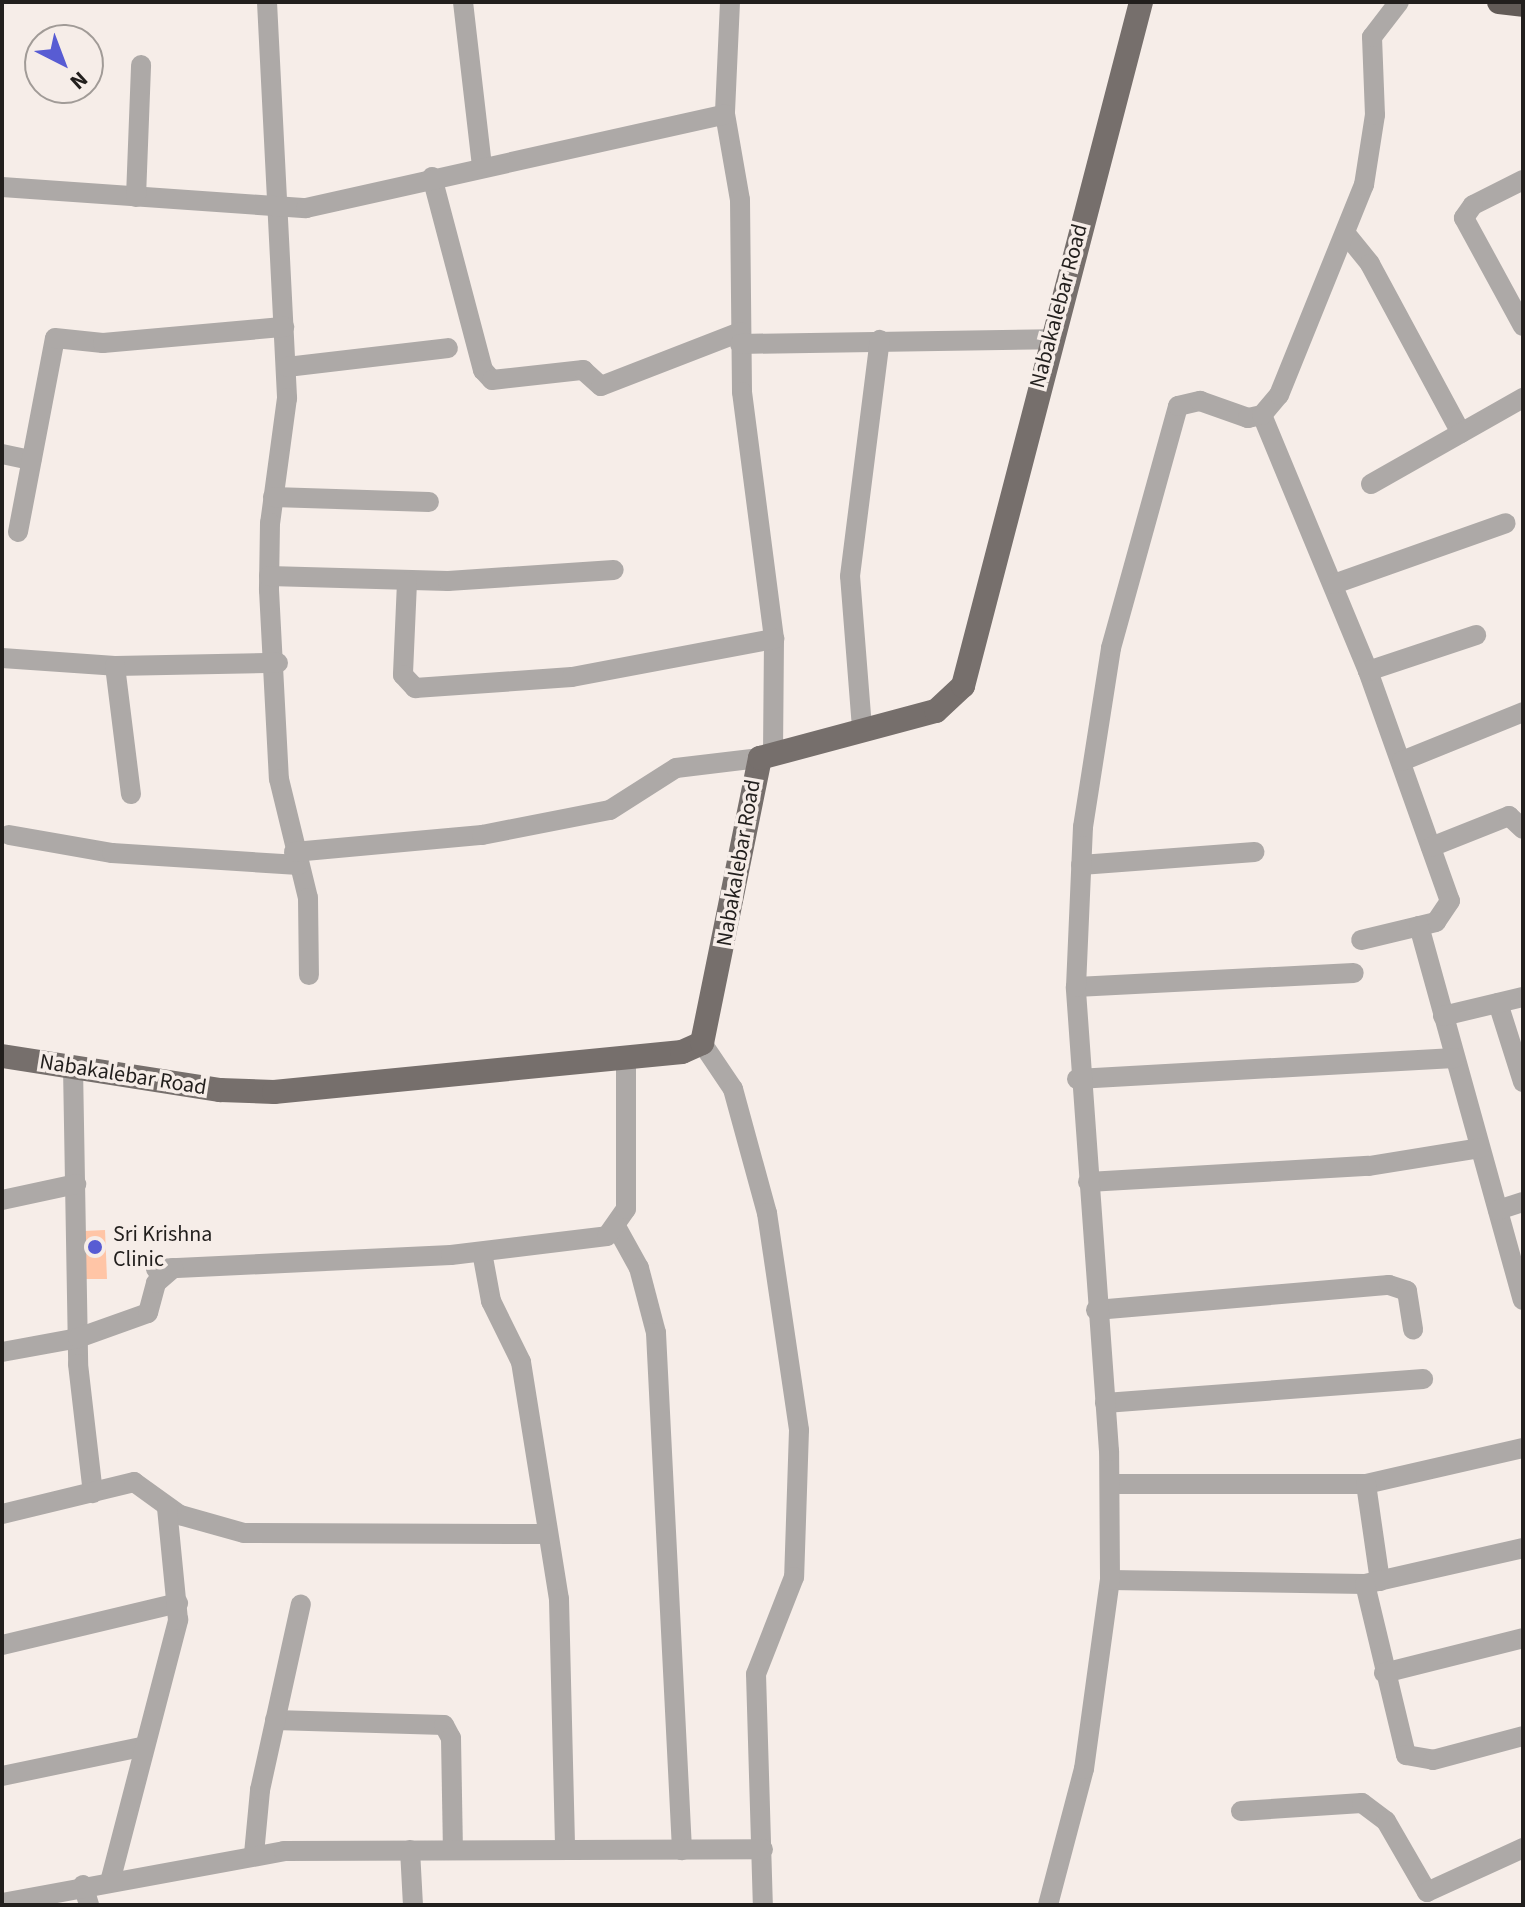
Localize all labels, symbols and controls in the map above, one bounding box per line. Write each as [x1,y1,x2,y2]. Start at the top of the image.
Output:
north arrow [24,24,104,104]
text: N [63,64,95,97]
street label: Nabakalebar Road [1024,221,1094,391]
street label: Nabakalebar Road [711,778,767,948]
street label: Nabakalebar Road [38,1049,208,1101]
place label: Sri Krishna Clinic [113,1221,212,1272]
marker: Sri Krishna Clinic [84,1236,106,1258]

